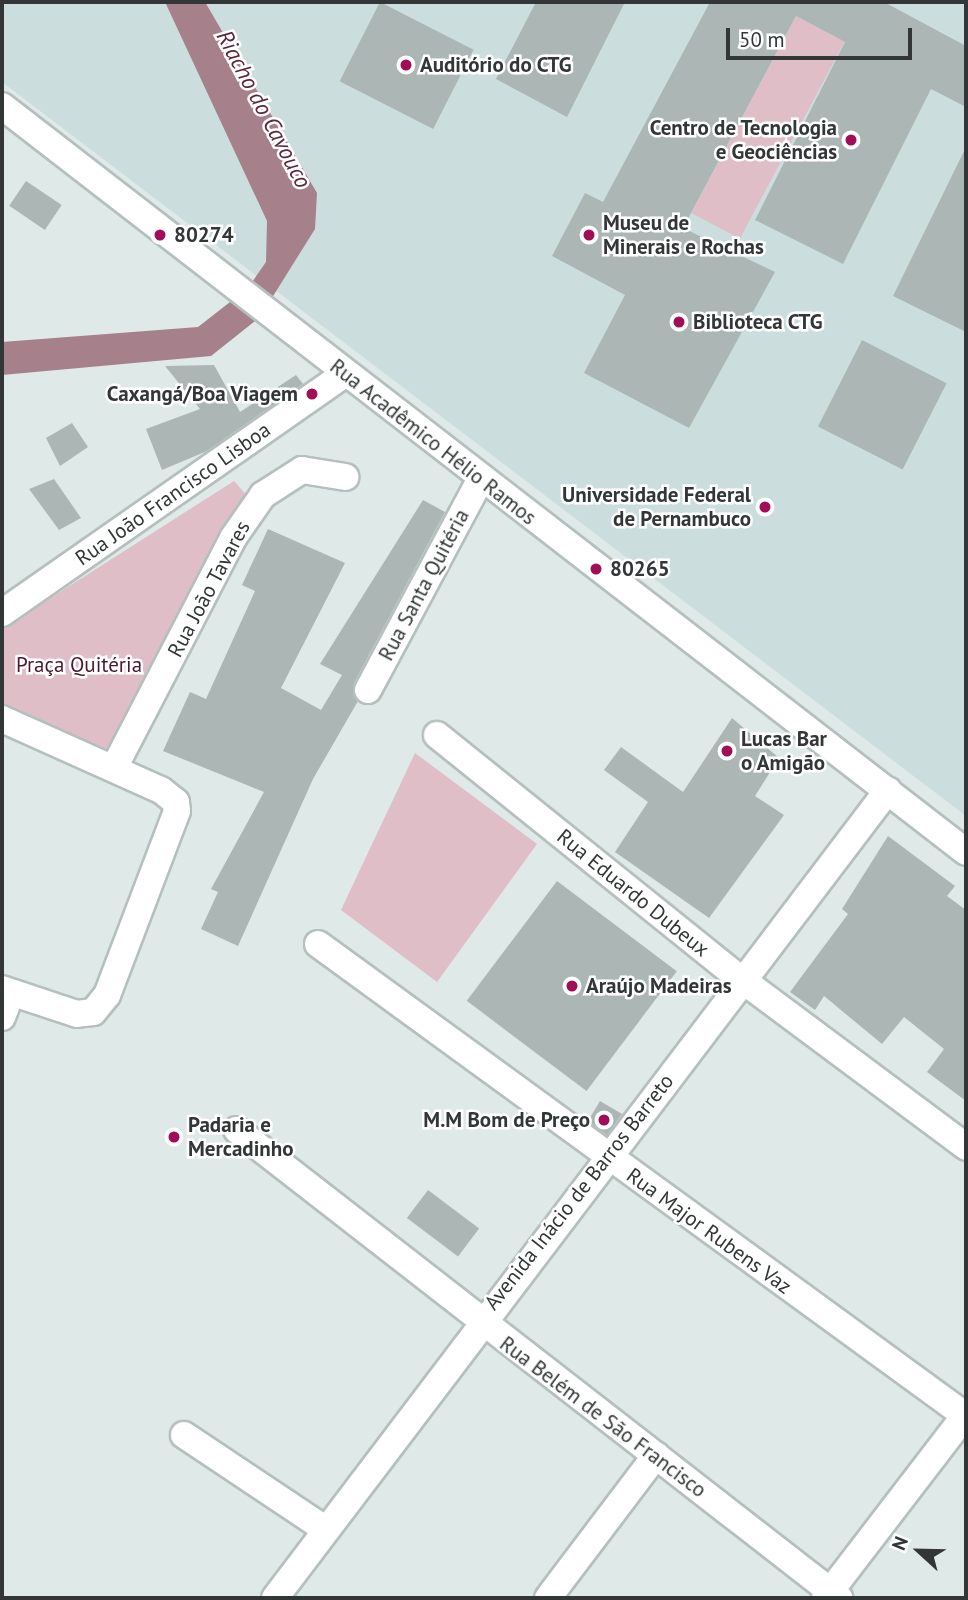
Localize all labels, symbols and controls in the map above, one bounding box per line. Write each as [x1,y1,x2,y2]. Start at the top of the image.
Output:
scale bar [730,14,916,58]
water label: Riacho do Cavouco [211,25,317,193]
text: 50 m [739,26,785,53]
place label: Auditório do CTG [420,52,572,78]
marker: Auditório do CTG [398,57,414,73]
place label: Centro de Tecnologia e Geociências [649,115,837,165]
marker: Centro de Tecnologia e Geociências [843,132,859,148]
place label: Museu de Minerais e Rochas [603,210,764,260]
place label: 80274 [174,222,234,248]
marker: 80274 [152,227,168,243]
marker: Museu de Minerais e Rochas [581,227,597,243]
place label: Biblioteca CTG [693,309,823,335]
marker: Biblioteca CTG [671,314,687,330]
street label: Rua Acadêmico Hélio Ramos [325,353,541,531]
place label: Caxangá/Boa Viagem [106,381,298,407]
marker: Caxangá/Boa Viagem [304,386,320,402]
street label: Rua João Francisco Lisboa [71,417,275,571]
place label: Universidade Federal de Pernambuco [562,482,751,532]
marker: Universidade Federal de Pernambuco [757,499,773,515]
street label: Rua Santa Quitéria [373,505,475,665]
street label: Rua João Tavares [162,516,256,662]
place label: 80265 [610,556,670,582]
marker: 80265 [588,561,604,577]
park label: Praça Quitéria [16,652,142,678]
place label: Lucas Bar o Amigão [741,726,827,776]
marker: Lucas Bar o Amigão [719,743,735,759]
street label: Rua Eduardo Dubeux [552,824,714,962]
place label: Araújo Madeiras [586,973,732,999]
marker: Araújo Madeiras [564,978,580,994]
street label: Avenida Inácio de Barros Barreto [479,1069,679,1315]
place label: M.M Bom de Preço [423,1107,590,1133]
place label: Padaria e Mercadinho [188,1112,293,1162]
marker: M.M Bom de Preço [596,1112,612,1128]
marker: Padaria e Mercadinho [166,1129,182,1145]
street label: Rua Major Rubens Vaz [621,1162,797,1300]
street label: Rua Belém de São Francisco [495,1331,711,1503]
north arrow [884,1516,954,1586]
text: N [886,1533,913,1553]

